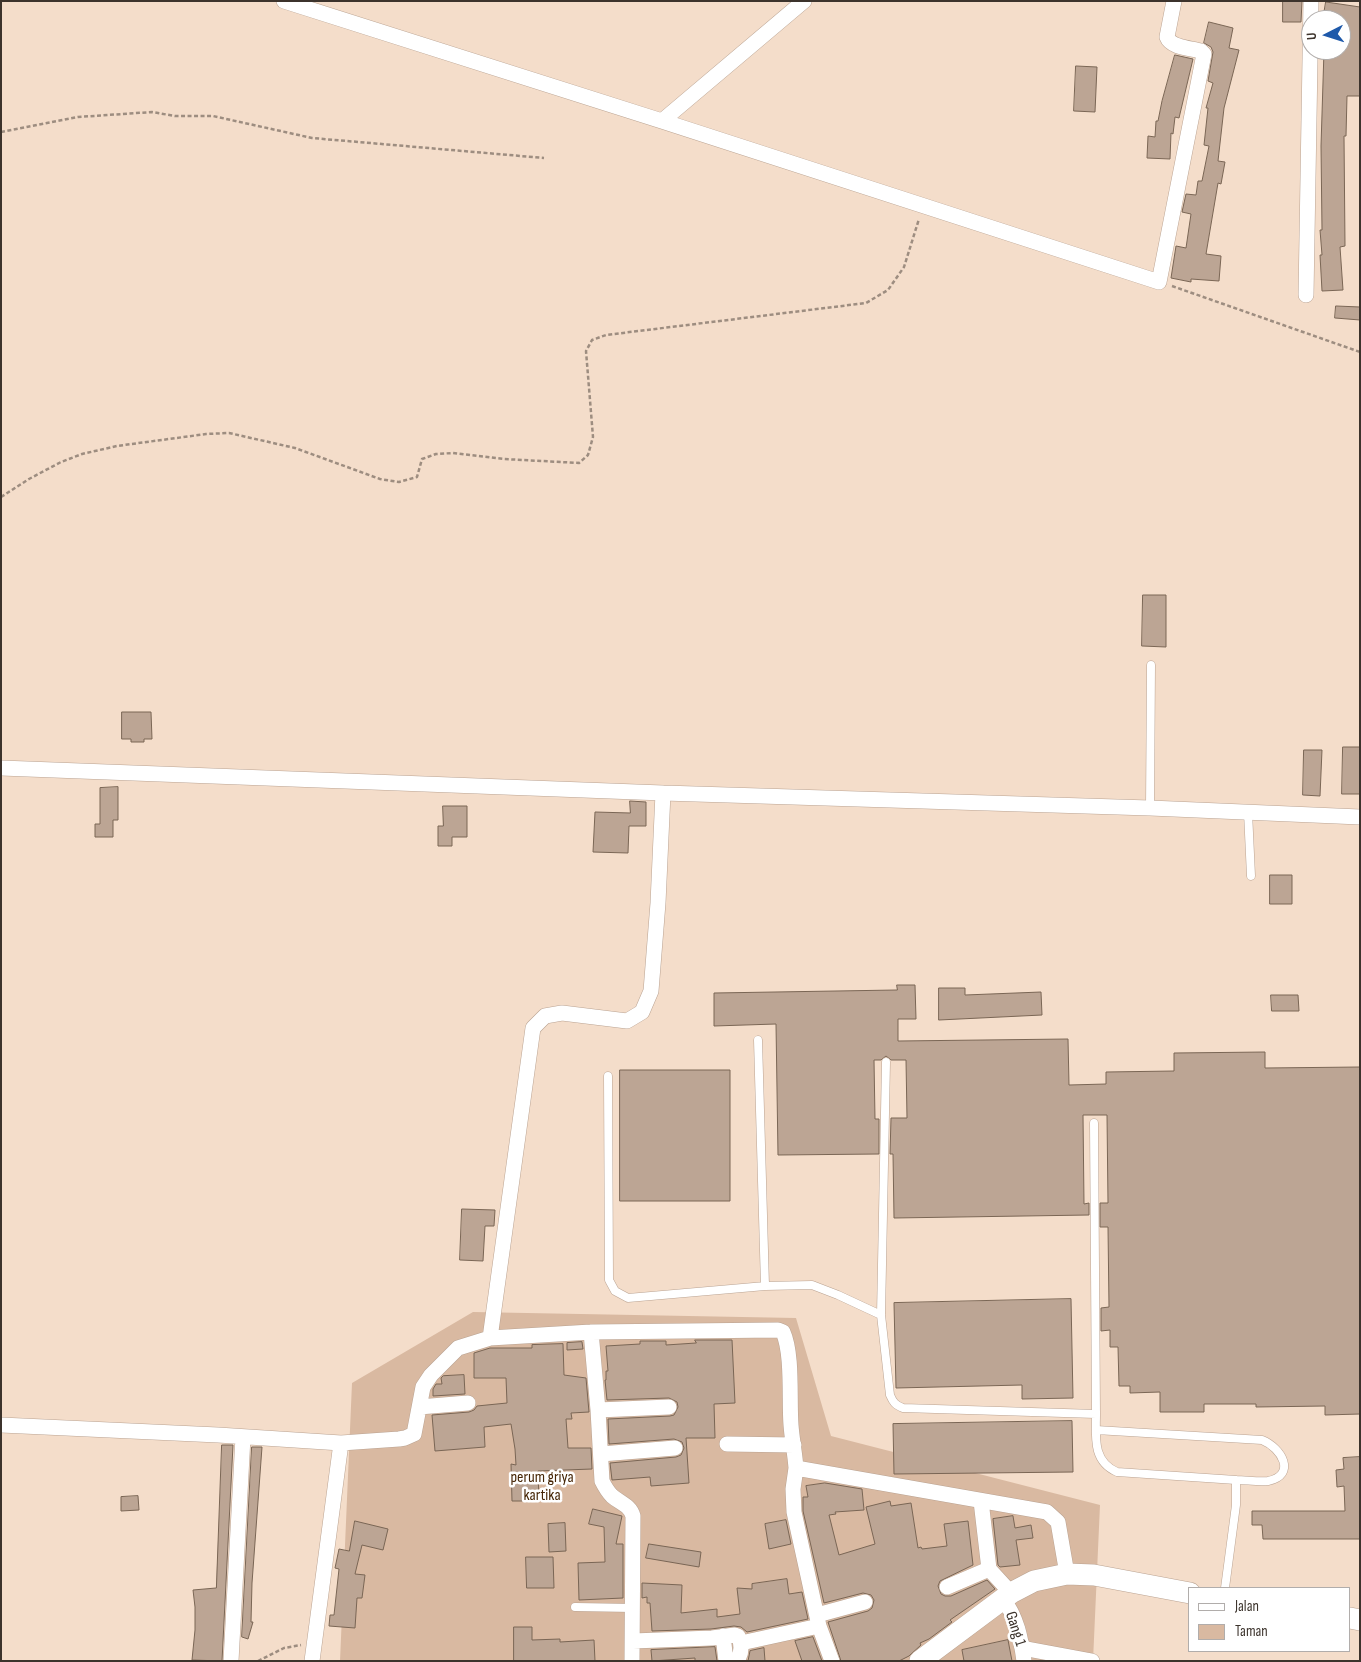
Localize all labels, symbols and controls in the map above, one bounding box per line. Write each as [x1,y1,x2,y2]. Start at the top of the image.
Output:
north arrow [1301,10,1351,60]
text: U [1303,32,1320,41]
park label: perum griya kartika [510,1468,574,1506]
legend [1188,1587,1351,1652]
text: Jalan [1235,1597,1259,1616]
street label: Gang 1 [1000,1609,1030,1649]
text: Taman [1235,1622,1268,1641]

